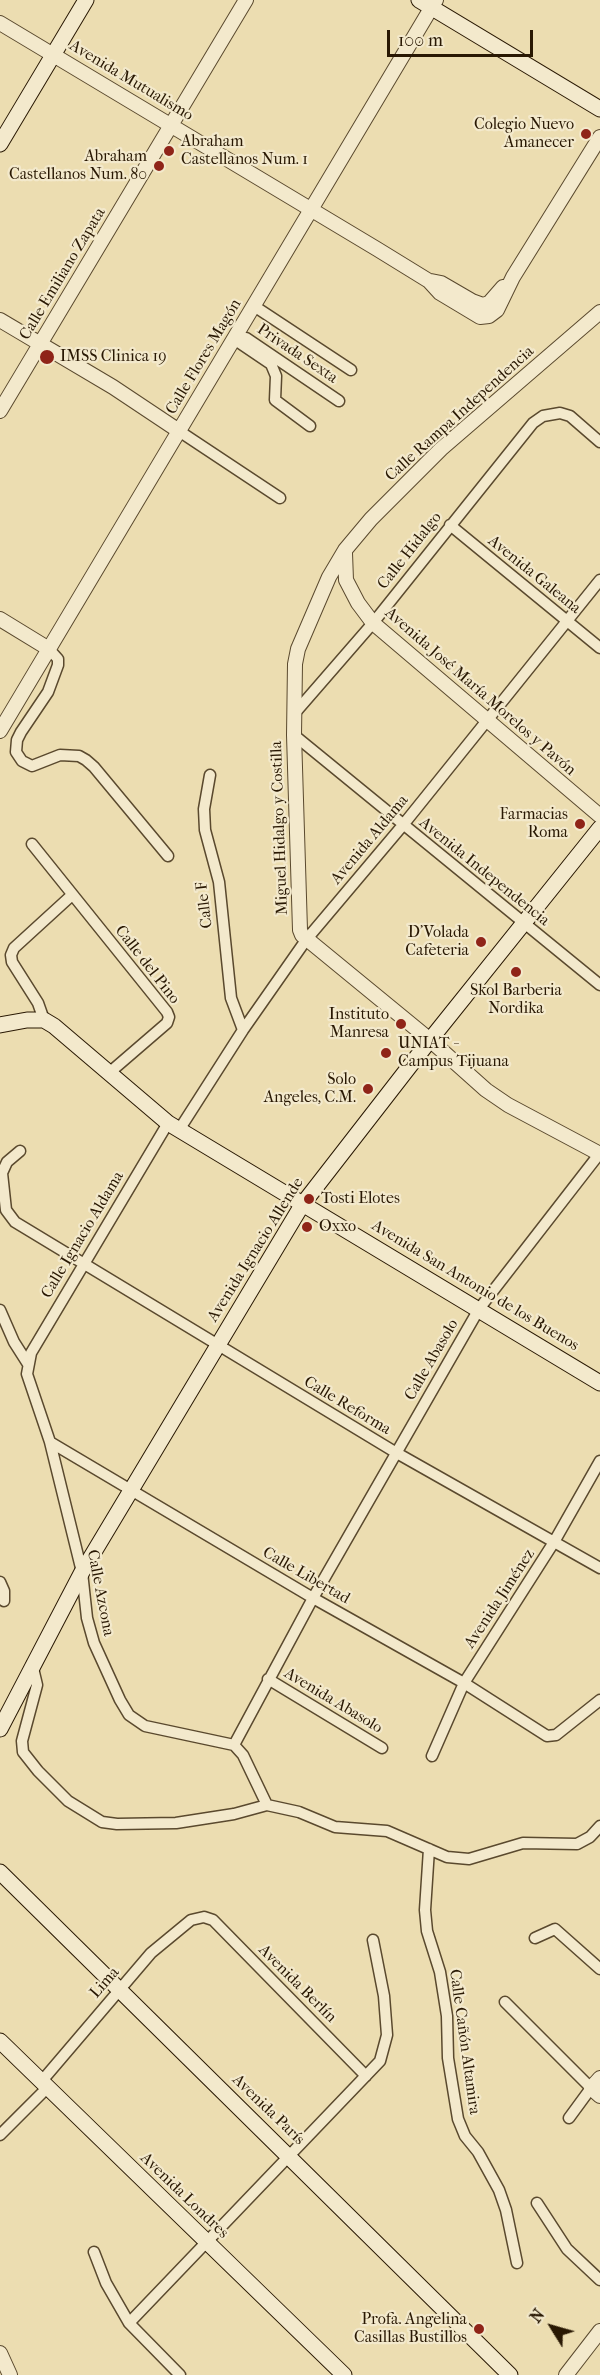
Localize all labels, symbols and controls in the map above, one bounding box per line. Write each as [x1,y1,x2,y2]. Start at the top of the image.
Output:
scale bar [390,18,536,56]
text: 100 m [398,30,443,51]
street label: Avenida Mutualismo [66,36,196,126]
place label: Colegio Nuevo Amanecer [474,115,574,153]
marker: Colegio Nuevo Amanecer [579,127,593,141]
place label: Abraham Castellanos Num. 1 [181,132,308,170]
marker: Abraham Castellanos Num. 1 [162,144,176,158]
place label: Abraham Castellanos Num. 80 [9,147,147,185]
marker: Abraham Castellanos Num. 80 [152,159,166,173]
street label: Calle Emiliano Zapata [16,204,110,344]
street label: Calle Flores Magón [162,296,246,418]
street label: Privada Sexta [253,320,341,388]
street label: Calle Rampa Independencia [382,342,538,486]
place label: IMSS Clinica 19 [60,347,167,367]
marker: IMSS Clinica 19 [38,348,56,366]
street label: Calle Hidalgo [374,509,446,593]
street label: Avenida Galeana [484,532,584,618]
street label: Avenida José María Morelos y Pavón [381,604,579,780]
street label: Miguel Hidalgo y Costilla [267,741,293,915]
street label: Avenida Aldama [327,791,413,889]
place label: Farmacias Roma [500,805,568,843]
street label: Avenida Independencia [415,814,553,930]
marker: Farmacias Roma [573,817,587,831]
street label: Calle F [193,881,217,929]
street label: Calle del Pino [110,922,184,1008]
place label: D'Volada Cafeteria [405,923,469,961]
marker: D'Volada Cafeteria [474,935,488,949]
marker: Skol Barberia Nordika [509,965,523,979]
place label: Skol Barberia Nordika [470,981,562,1019]
place label: Instituto Manresa [329,1005,389,1043]
marker: Instituto Manresa [394,1017,408,1031]
place label: UNIAT - Campus Tijuana [398,1034,509,1072]
marker: UNIAT - Campus Tijuana [379,1046,393,1060]
place label: Solo Angeles, C.M. [264,1070,356,1108]
marker: Solo Angeles, C.M. [361,1082,375,1096]
street label: Calle Ignacio Aldama [38,1168,128,1302]
street label: Avenida Ignacio Allende [204,1174,308,1326]
place label: Tosti Elotes [321,1189,400,1209]
marker: Tosti Elotes [302,1192,316,1206]
street label: Avenida San Antonio de los Buenos [368,1216,582,1356]
place label: Oxxo [319,1217,356,1237]
marker: Oxxo [300,1220,314,1234]
street label: Calle Abasolo [401,1316,463,1404]
street label: Calle Reforma [300,1373,394,1439]
street label: Calle Libertad [259,1543,353,1609]
street label: Avenida Jiménez [461,1546,539,1652]
street label: Calle Azcona [82,1548,118,1638]
street label: Avenida Abasolo [280,1664,386,1738]
street label: Avenida Berlín [254,1941,340,2027]
street label: Lima [86,1963,124,2003]
street label: Calle Cañón Altamira [444,1968,484,2116]
street label: Avenida París [228,2071,308,2149]
street label: Avenida Londres [136,2149,232,2243]
north arrow [522,2297,582,2357]
text: N [526,2305,548,2326]
place label: Profa. Angelina Casillas Bustillos [354,2310,467,2348]
marker: Profa. Angelina Casillas Bustillos [472,2322,486,2336]

